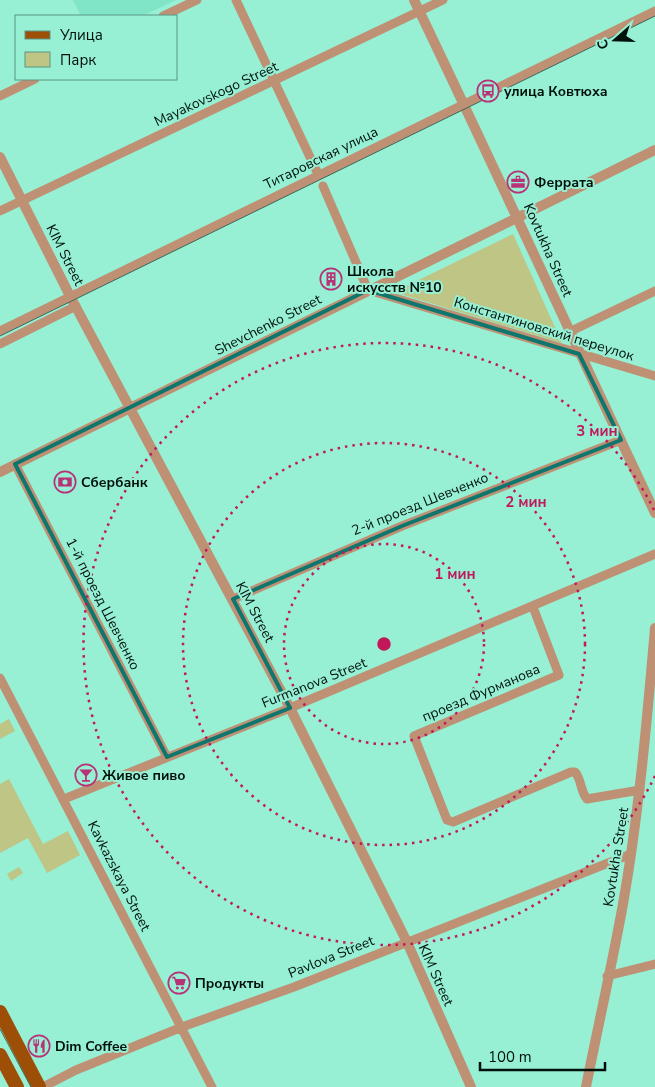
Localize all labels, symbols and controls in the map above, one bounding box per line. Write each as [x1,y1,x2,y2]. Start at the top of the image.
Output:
legend [15,15,178,80]
north arrow [590,15,640,65]
text: Улица [59,25,103,45]
text: С [593,36,614,52]
text: Парк [60,50,96,70]
street label: Mayakovskogo Street [151,57,281,131]
bus stop icon: улица Ковтюха [476,79,500,103]
place label: улица Ковтюха [504,82,608,101]
street label: Титаровская улица [261,122,381,194]
office icon: Феррата [506,170,530,194]
place label: Феррата [534,173,594,192]
street label: Kovtukha Street [519,200,577,300]
street label: KIM Street [42,221,89,289]
place label: Школа искусств №10 [347,262,442,297]
building icon: Школа искусств №10 [319,267,343,291]
street label: Shevchenko Street [211,290,325,360]
street label: Константиновский переулок [452,292,637,366]
text: 3 мин [576,421,618,441]
street label: 2-й проезд Шевченко [349,468,491,540]
bank icon: Сбербанк [53,470,77,494]
place label: Сбербанк [81,473,148,492]
text: 2 мин [505,492,547,512]
street label: 1-й проезд Шевченко [61,535,145,673]
text: 1 мин [434,564,476,584]
street label: KIM Street [231,578,279,646]
centre of rings [375,635,393,653]
street label: Furmanova Street [259,653,369,713]
street label: проезд Фурманова [419,660,543,726]
bar icon: Живое пиво [74,763,98,787]
place label: Живое пиво [102,766,186,785]
street label: Kovtukha Street [599,806,633,908]
street label: Kavkazskaya Street [83,818,155,934]
street label: Pavlova Street [285,931,377,983]
street label: KIM Street [414,941,458,1009]
supermarket icon: Продукты [167,971,191,995]
place label: Продукты [195,974,264,993]
restaurant icon: Dim Coffee [27,1034,51,1058]
place label: Dim Coffee [55,1037,128,1056]
scale bar [480,1040,605,1072]
text: 100 m [488,1047,532,1067]

